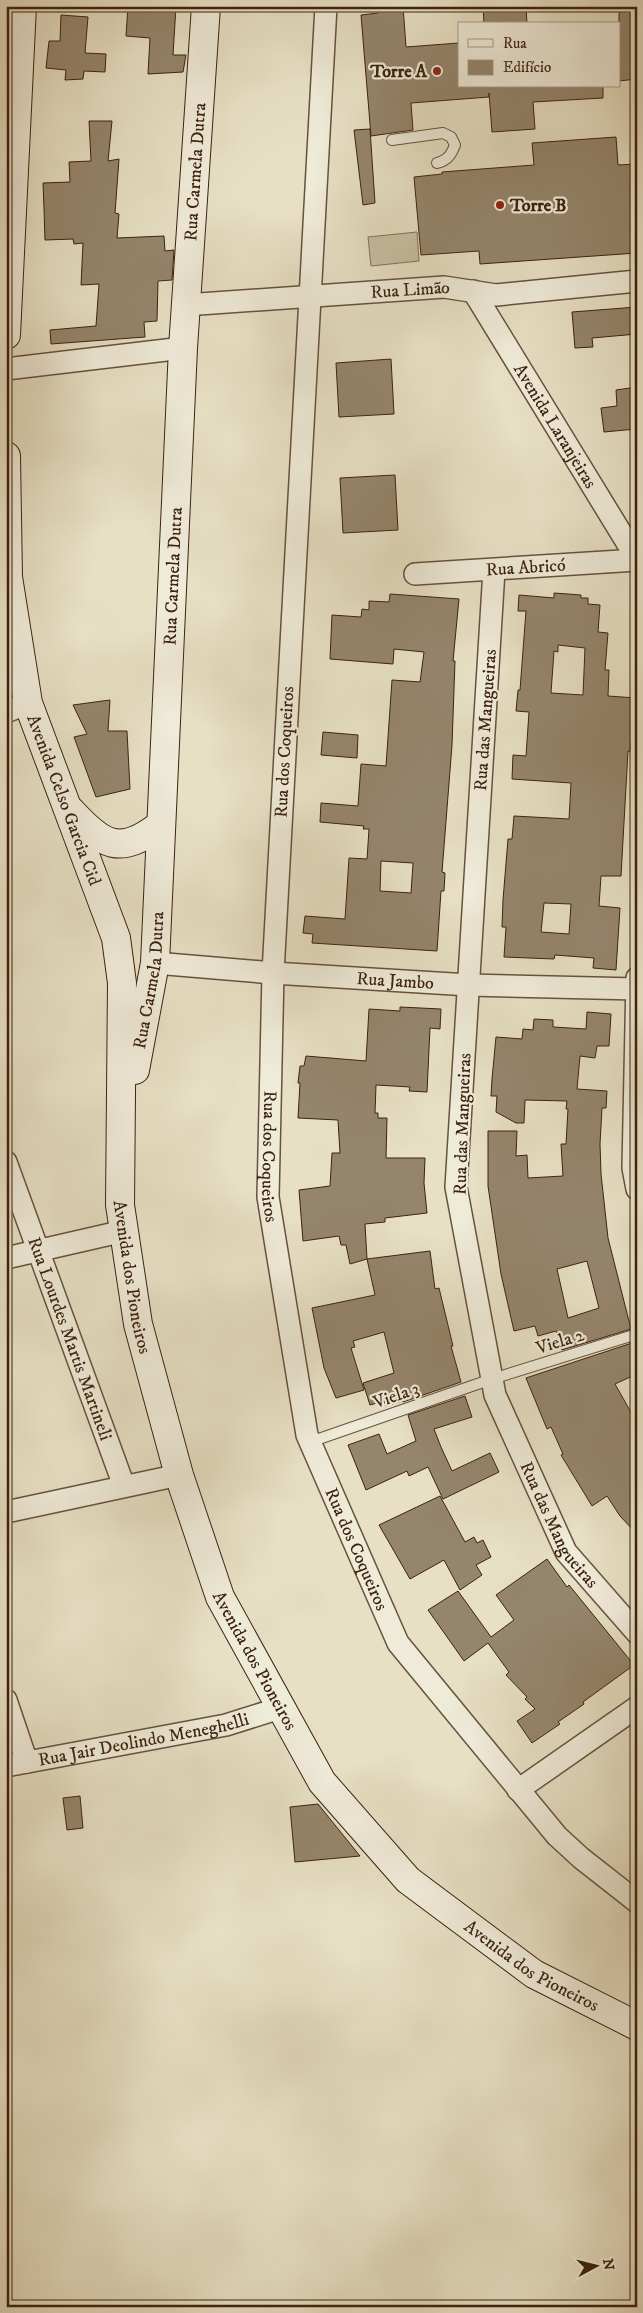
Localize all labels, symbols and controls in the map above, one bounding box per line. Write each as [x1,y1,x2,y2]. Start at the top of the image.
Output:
legend [458,22,620,88]
text: Rua [503,34,527,53]
text: Edifício [503,58,551,77]
place label: Torre A [369,61,428,83]
marker: Torre A [431,65,443,77]
street label: Rua Carmela Dutra [180,102,211,242]
place label: Torre B [509,195,567,217]
marker: Torre B [494,199,506,211]
street label: Rua Limão [370,277,452,304]
street label: Avenida Laranjeiras [508,360,601,493]
street label: Rua Carmela Dutra [159,506,188,646]
street label: Rua Abricó [485,555,567,582]
street label: Rua das Mangueiras [470,648,502,792]
street label: Rua dos Coqueiros [271,686,299,818]
street label: Avenida Celso Garcia Cid [21,712,105,889]
street label: Rua Carmela Dutra [129,911,169,1051]
street label: Rua Jambo [356,968,435,995]
street label: Rua das Mangueiras [450,1053,476,1195]
street label: Rua dos Coqueiros [256,1090,282,1224]
street label: Avenida dos Pioneiros [107,1199,156,1357]
street label: Rua Lourdes Martis Martineli [22,1234,116,1444]
street label: Viela 2 [533,1324,587,1360]
street label: Viela 3 [370,1378,422,1414]
street label: Rua das Mangueiras [515,1458,603,1593]
street label: Rua dos Coqueiros [319,1485,392,1614]
street label: Avenida dos Pioneiros [207,1588,301,1734]
street label: Rua Jair Deolindo Meneghelli [37,1708,252,1772]
street label: Avenida dos Pioneiros [459,1916,602,2017]
north arrow [570,2240,620,2290]
text: N [598,2258,618,2272]

